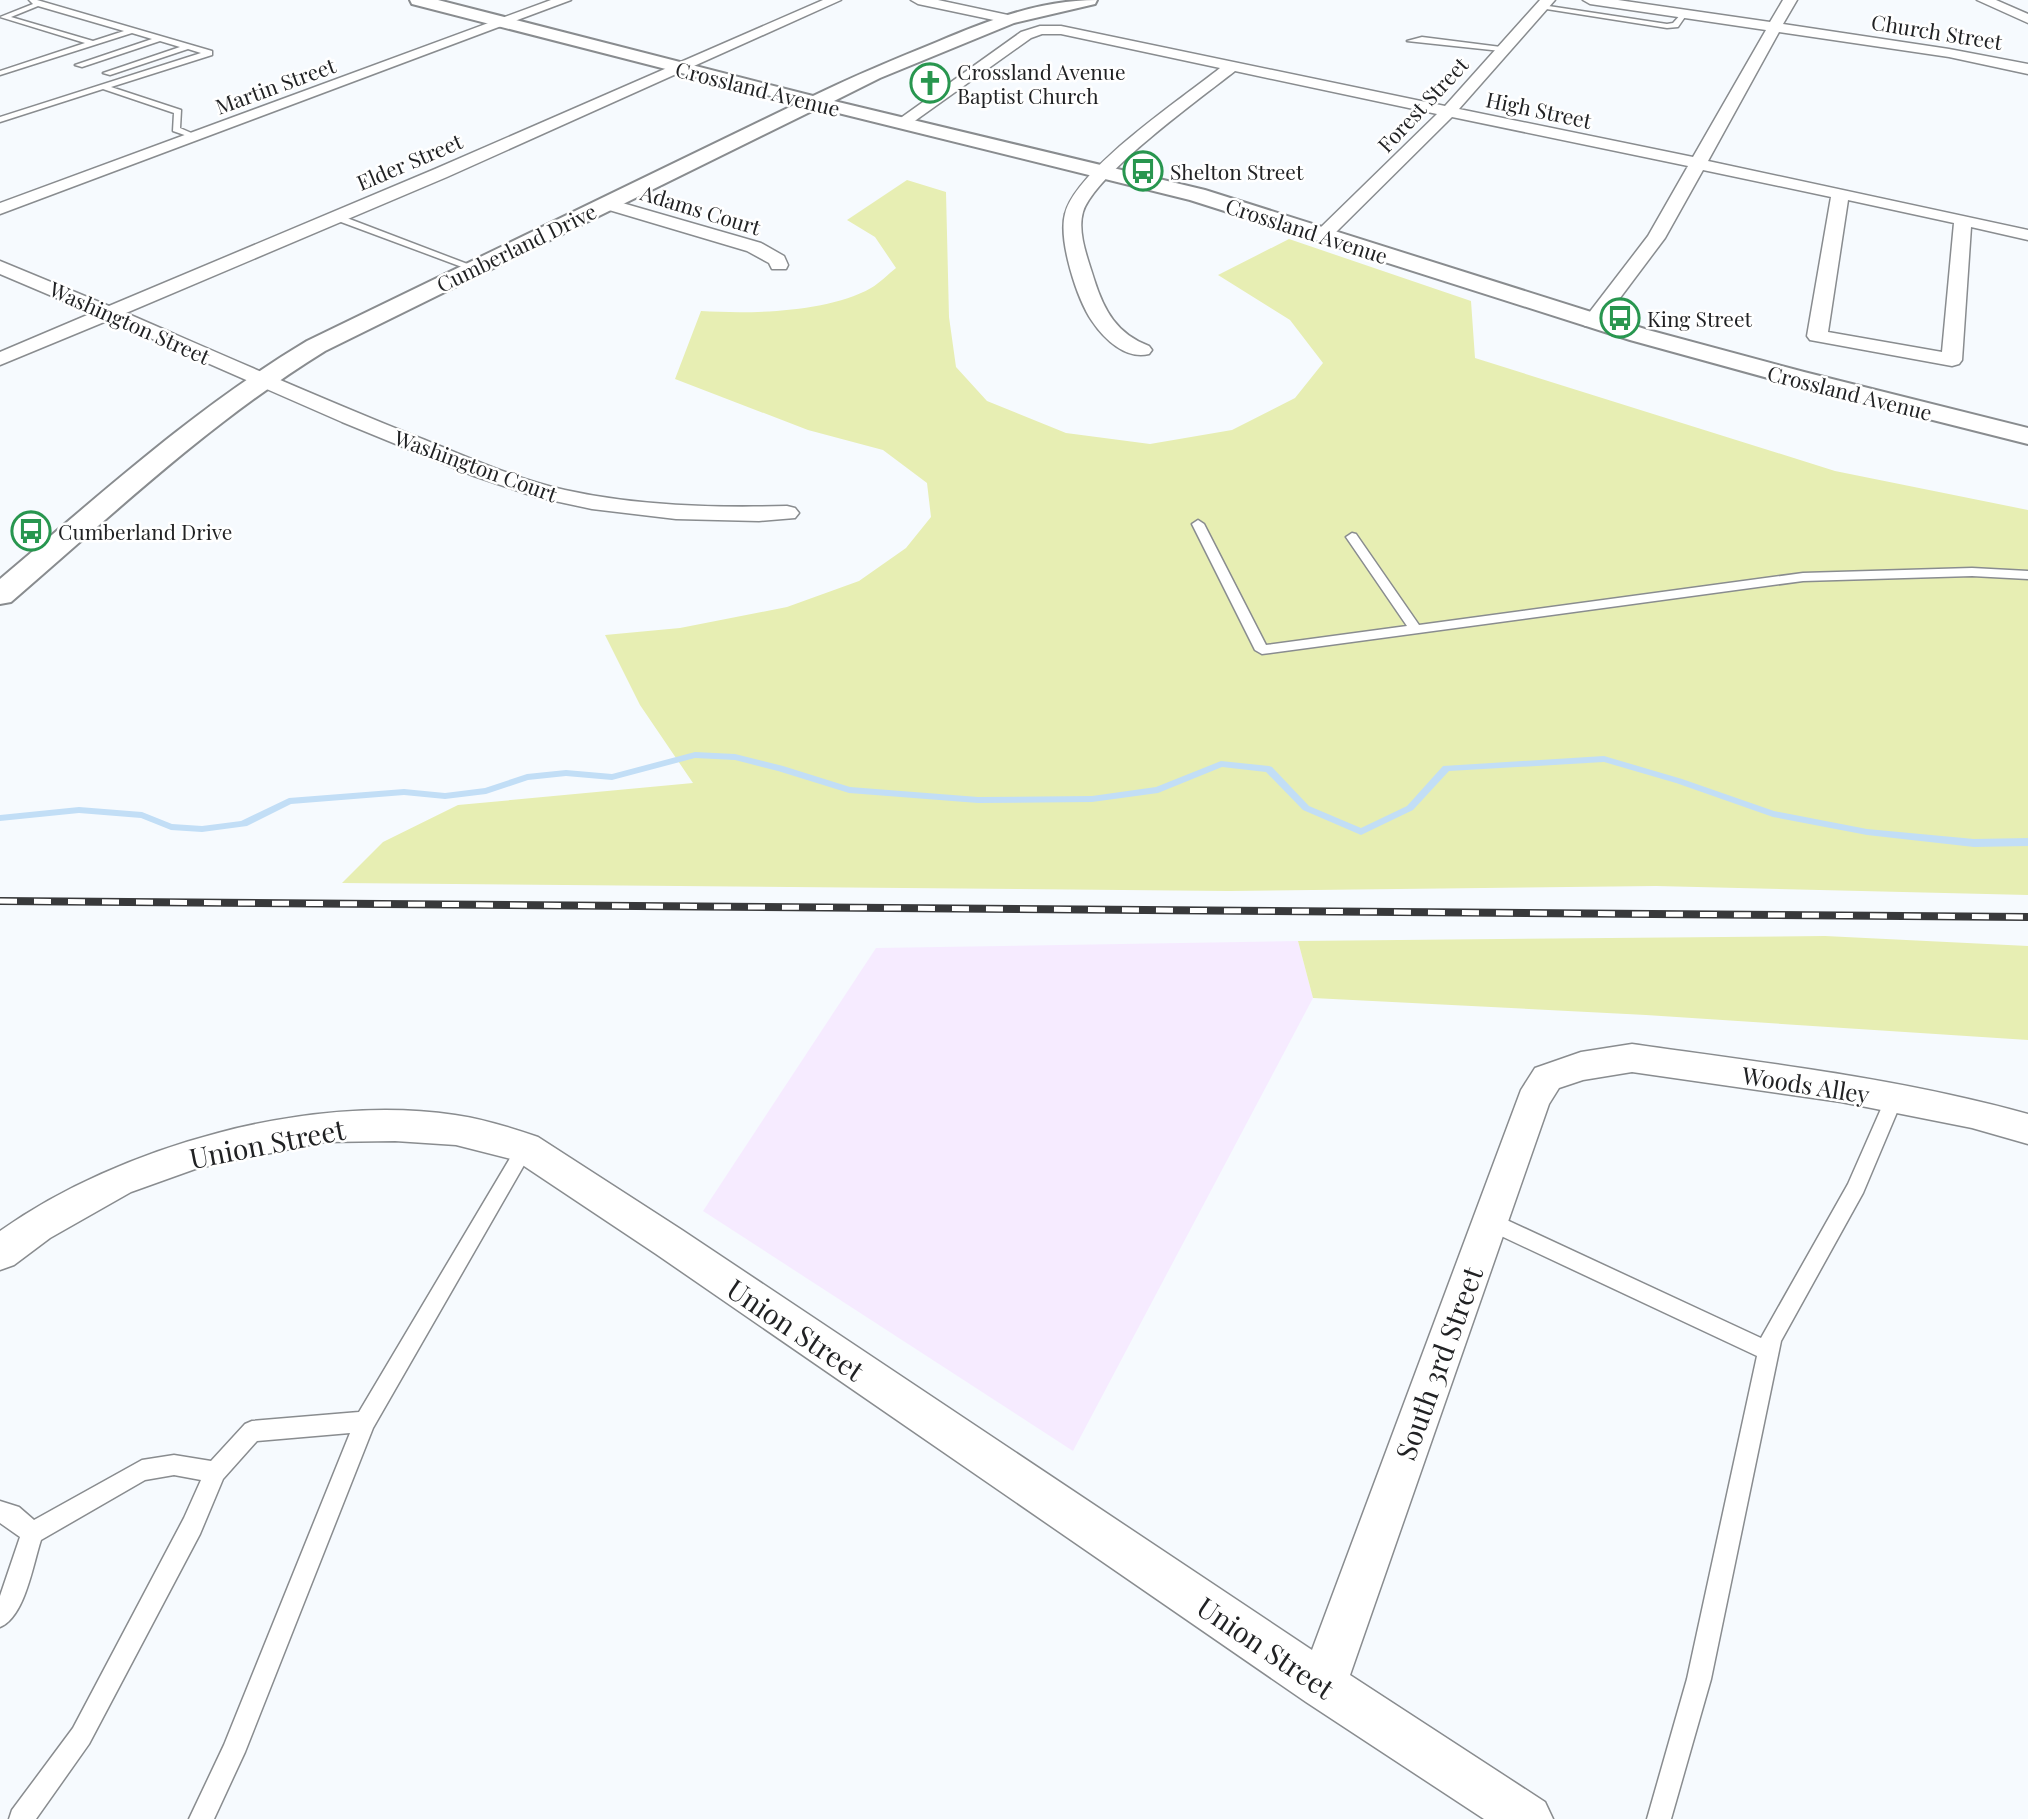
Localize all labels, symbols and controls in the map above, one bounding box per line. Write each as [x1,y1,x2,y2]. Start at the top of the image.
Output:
street label: Church Street [1870,7,2005,55]
street label: Martin Street [211,50,339,120]
street label: Forest Street [1371,50,1474,158]
street label: Crossland Avenue [673,54,843,122]
place label: Crossland Avenue Baptist Church [957,57,1126,109]
church icon: Crossland Avenue Baptist Church [909,62,951,104]
street label: High Street [1484,84,1595,134]
street label: Elder Street [352,126,467,196]
bus stop icon: Shelton Street [1122,150,1164,192]
place label: Shelton Street [1170,157,1304,185]
street label: Adams Court [637,177,765,241]
street label: Crossland Avenue [1222,191,1392,269]
street label: Cumberland Drive [431,196,601,298]
street label: Washington Street [44,274,215,370]
bus stop icon: King Street [1599,297,1641,339]
place label: King Street [1647,304,1753,332]
street label: Crossland Avenue [1765,358,1935,426]
street label: Washington Court [390,422,562,508]
bus stop icon: Cumberland Drive [10,510,52,552]
place label: Cumberland Drive [58,517,233,545]
street label: Woods Alley [1739,1058,1872,1110]
street label: Union Street [186,1110,349,1176]
street label: South 3rd Street [1386,1260,1490,1465]
street label: Union Street [720,1270,873,1389]
street label: Union Street [1190,1588,1343,1707]

